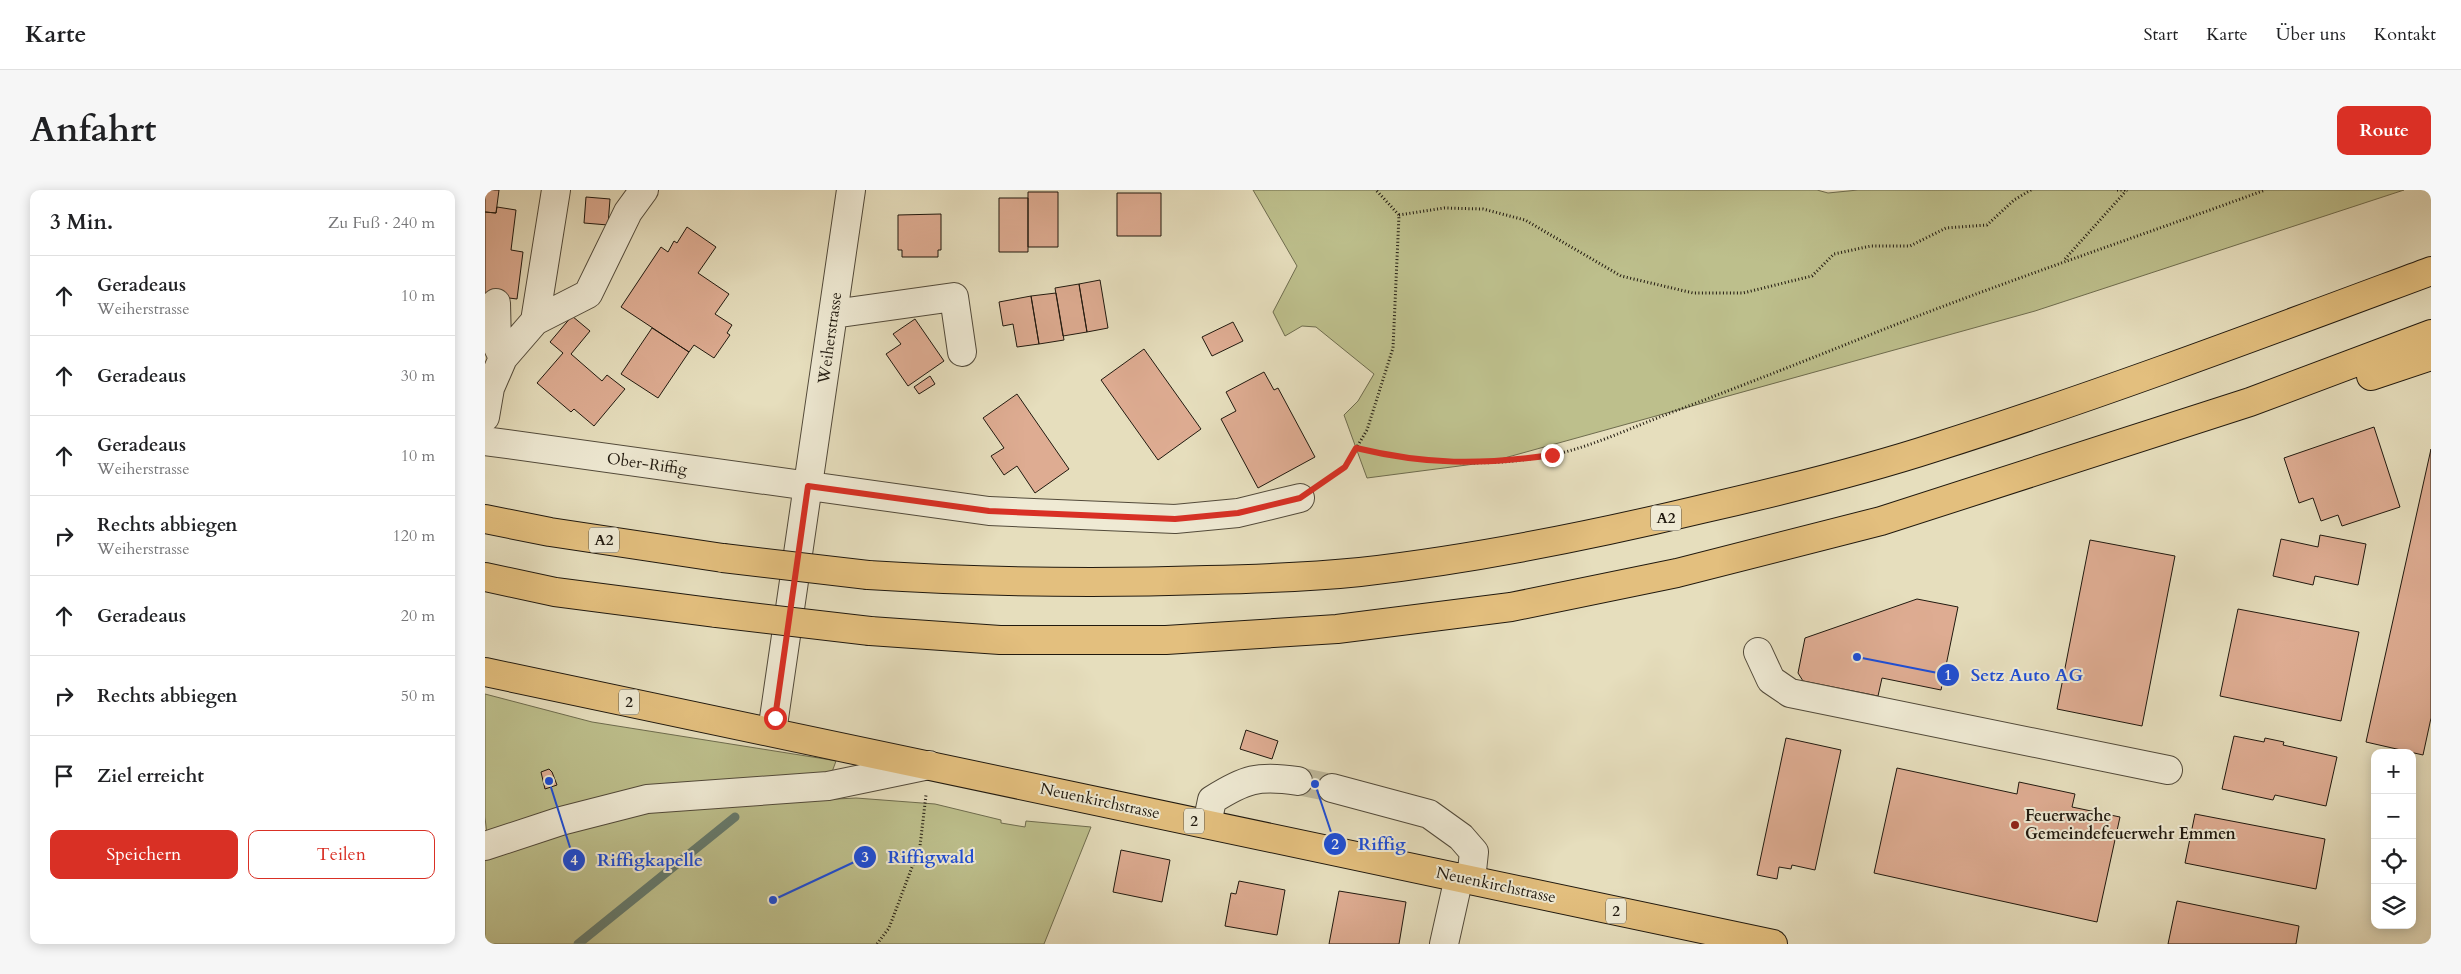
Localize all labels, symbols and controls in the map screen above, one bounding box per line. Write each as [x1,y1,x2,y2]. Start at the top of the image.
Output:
text: Karte [25,18,86,51]
text: Start [2143,22,2178,47]
text: Karte [2206,22,2248,47]
text: Über uns [2276,22,2346,47]
text: Kontakt [2374,22,2436,47]
text: Anfahrt [30,106,156,154]
button: Route [2337,106,2431,155]
text: 3 Min. [50,208,113,237]
text: Zu Fuß · 240 m [328,212,435,234]
text: Geradeaus [97,272,186,298]
icon: ahead [50,282,78,310]
text: 10 m [401,285,435,307]
street label: Weiherstrasse [813,291,847,386]
text: Weiherstrasse [97,298,189,320]
icon: ahead [50,362,78,390]
text: Geradeaus [97,363,186,389]
text: 30 m [401,365,435,387]
text: Geradeaus [97,432,186,458]
icon: ahead [50,442,78,470]
route end [1541,444,1564,467]
text: 10 m [401,445,435,467]
street label: Ober-Riffig [605,447,689,481]
text: Weiherstrasse [97,458,189,480]
road number: A2 [1651,506,1681,530]
text: Rechts abbiegen [97,512,238,538]
icon: right [50,522,78,550]
text: 120 m [393,525,435,547]
road number: A2 [589,528,619,552]
text: Weiherstrasse [97,538,189,560]
icon: ahead [50,602,78,630]
text: Geradeaus [97,603,186,629]
text: 20 m [401,605,435,627]
callout: Setz Auto AG [1936,658,2093,691]
text: Setz Auto AG [1971,663,2084,688]
text: 1 [1944,665,1952,685]
icon: right [50,682,78,710]
text: Rechts abbiegen [97,683,238,709]
text: 50 m [401,685,435,707]
road number: 2 [619,690,639,714]
route start [764,707,787,730]
map controls [2371,749,2416,929]
button: + [2371,749,2416,794]
icon: arrive [50,762,78,790]
text: Ziel erreicht [97,763,204,789]
street label: Neuenkirchstrasse [1038,778,1162,824]
button: − [2371,794,2416,839]
place label: Feuerwache Gemeindefeuerwehr Emmen [2025,805,2236,845]
road number: 2 [1184,808,1204,834]
marker: Feuerwache Gemeindefeuerwehr Emmen [2009,819,2021,831]
callout: Riffig [1323,827,1416,860]
button: Speichern [50,830,238,879]
button: Teilen [248,830,435,879]
text: Riffig [1358,832,1406,857]
text: 2 [1331,834,1339,854]
button: locate [2371,839,2416,884]
callout: Riffigwald [853,840,984,873]
callout: Riffigkapelle [562,843,713,876]
text: Riffigwald [888,845,975,870]
text: 3 [861,847,869,867]
text: Riffigkapelle [597,848,703,873]
text: 4 [570,850,578,870]
street label: Neuenkirchstrasse [1434,862,1558,908]
button: layers [2371,884,2416,929]
road number: 2 [1606,898,1626,924]

